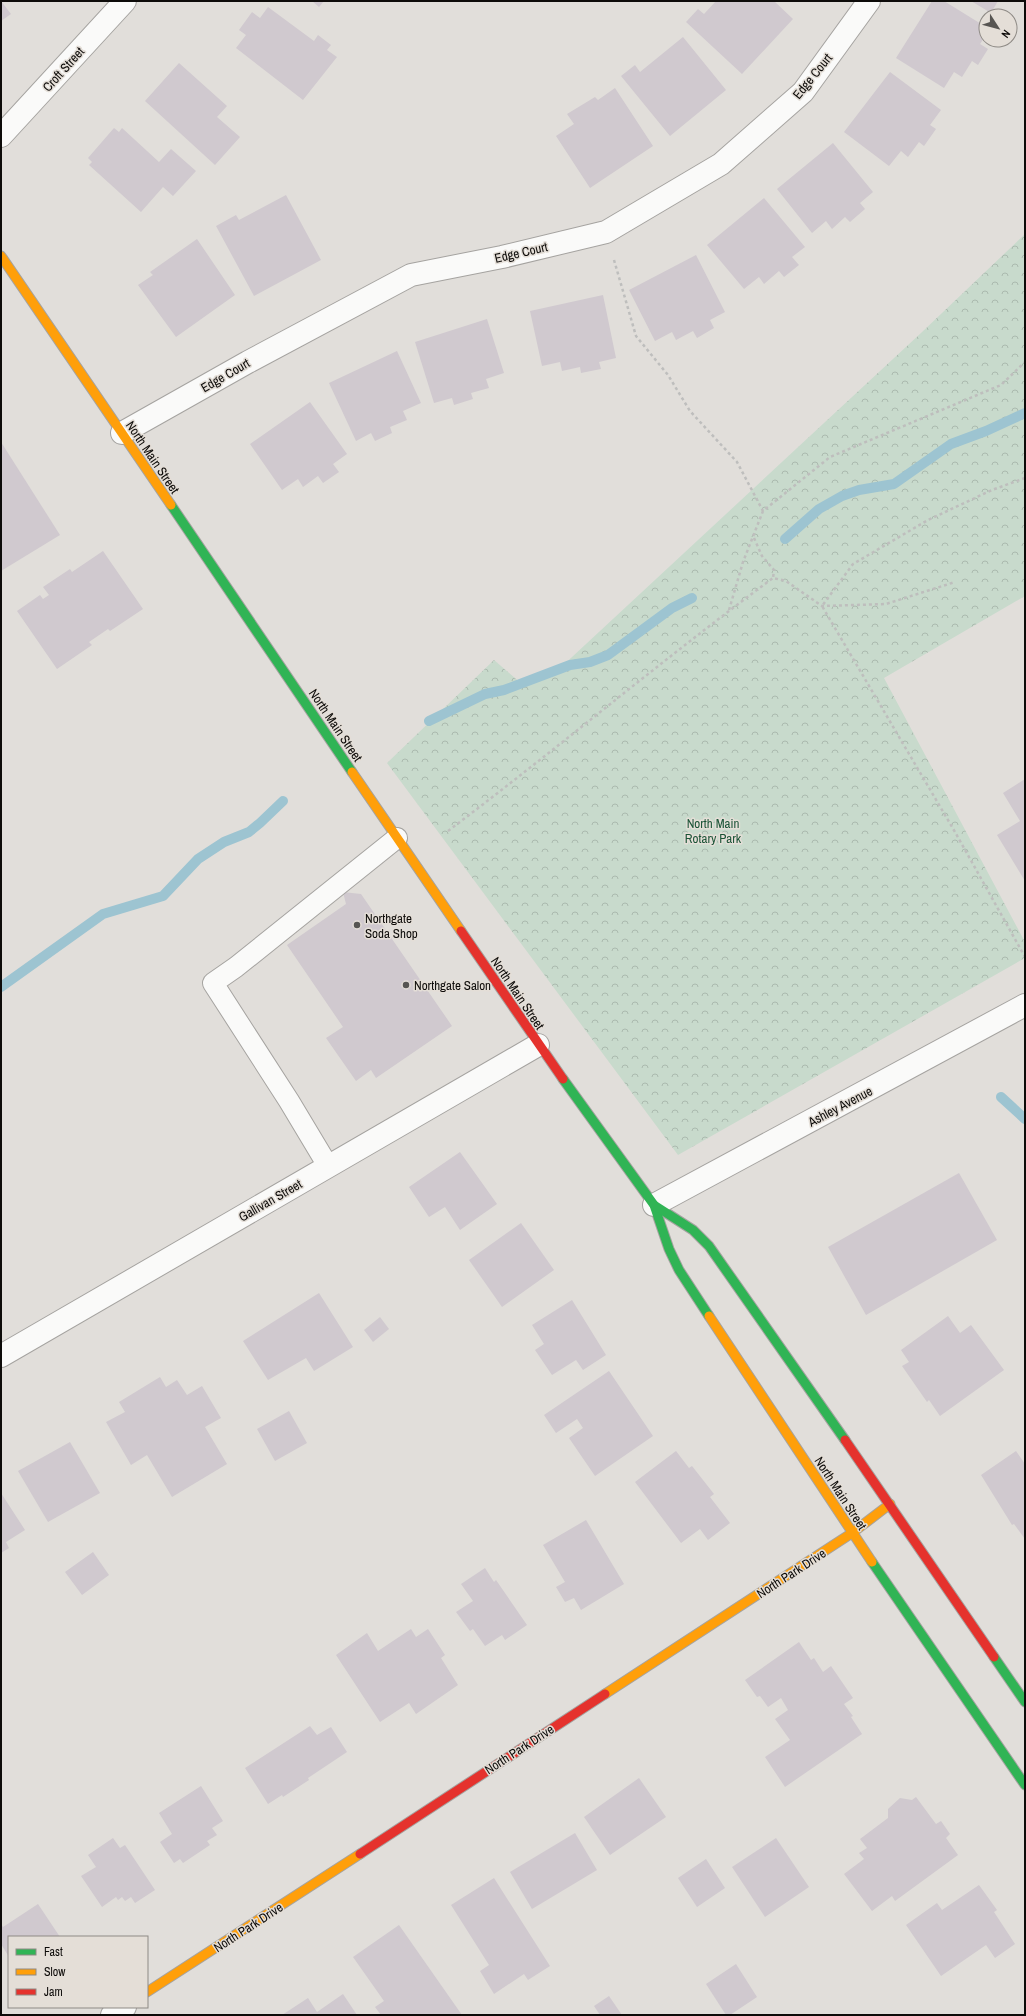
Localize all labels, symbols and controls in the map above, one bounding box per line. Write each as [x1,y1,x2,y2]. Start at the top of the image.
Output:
north arrow [978,8,1018,48]
text: N [999,27,1014,41]
street label: Croft Street [39,43,88,95]
street label: Edge Court [789,50,836,103]
street label: Edge Court [493,238,549,267]
street label: Edge Court [198,355,253,396]
street label: North Main Street [122,418,183,497]
street label: North Main Street [305,686,366,765]
park label: North Main Rotary Park [685,815,742,847]
place label: Northgate Soda Shop [365,910,418,942]
marker: Northgate Soda Shop [352,920,362,930]
street label: North Main Street [487,954,548,1033]
place label: Northgate Salon [414,977,491,994]
marker: Northgate Salon [401,980,411,990]
street label: Ashley Avenue [804,1082,875,1131]
street label: Gallivan Street [235,1175,305,1225]
street label: North Main Street [811,1453,871,1533]
street label: North Park Drive [753,1545,829,1602]
street label: North Park Drive [481,1721,557,1778]
street label: North Park Drive [210,1899,286,1956]
legend [8,1936,148,2008]
text: Fast [44,1944,63,1960]
text: Slow [44,1964,66,1980]
text: Jam [44,1984,63,2000]

